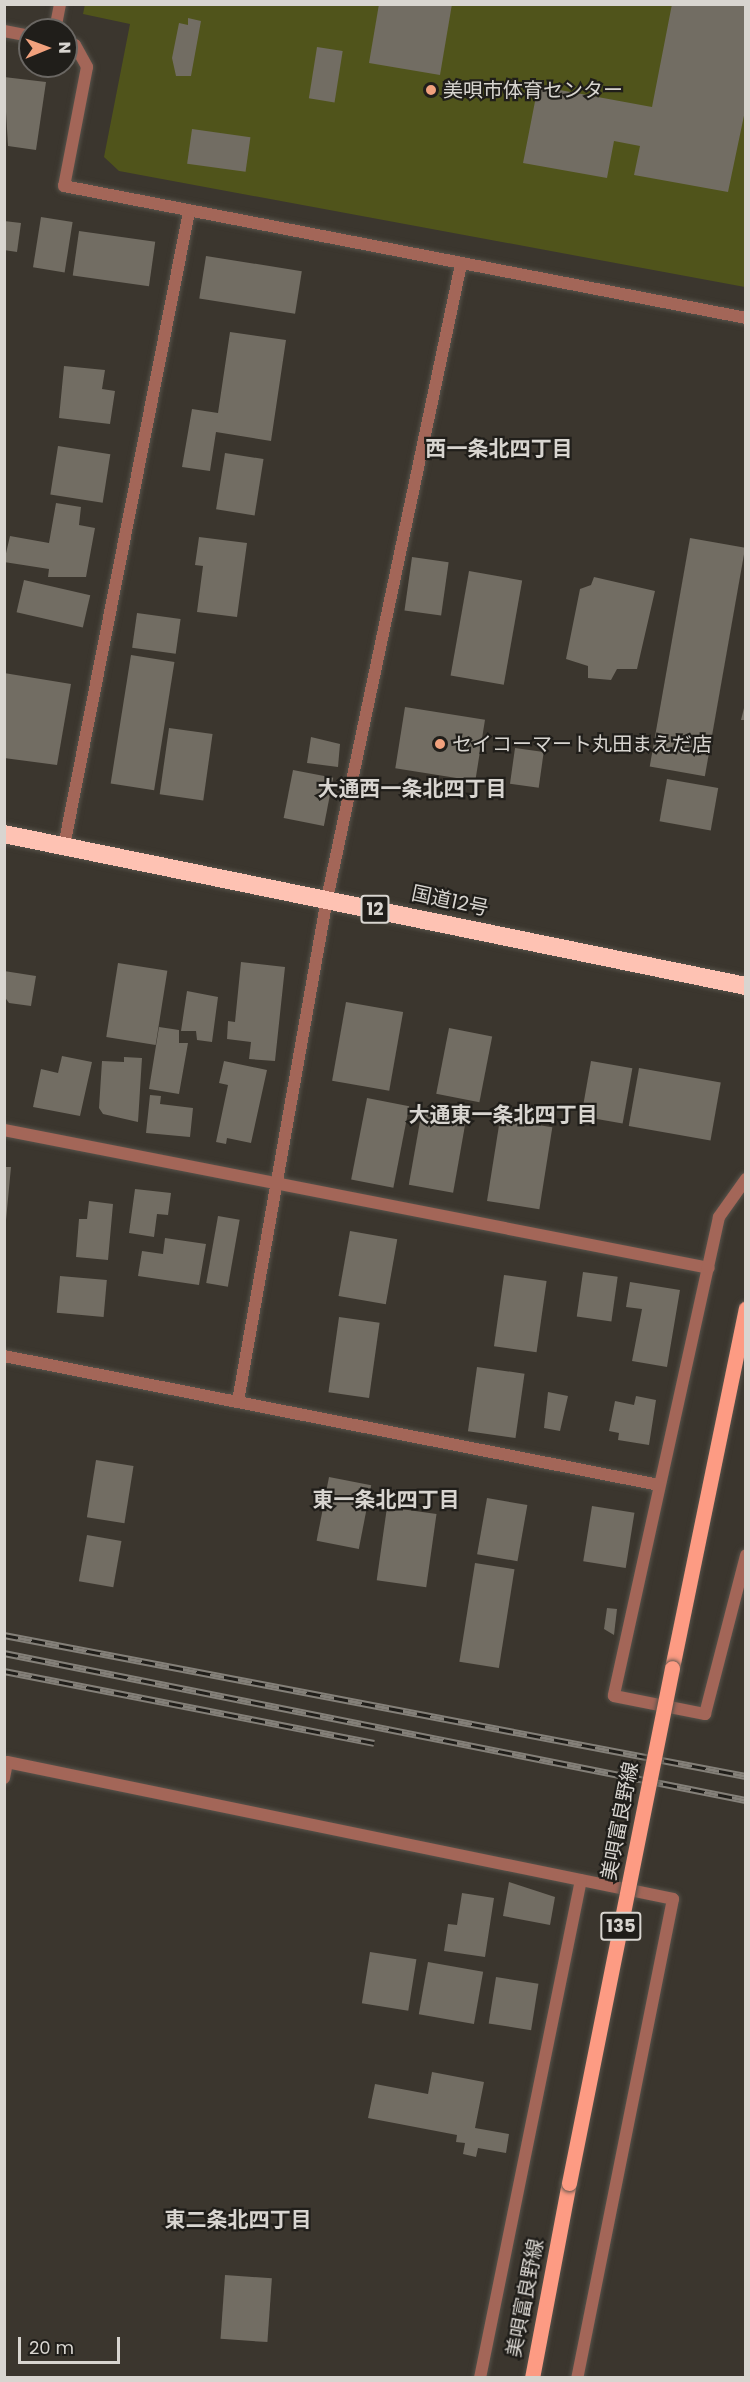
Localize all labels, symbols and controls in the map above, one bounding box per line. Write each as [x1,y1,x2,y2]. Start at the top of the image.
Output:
north arrow [18,18,78,78]
text: N [53,41,76,54]
place label: 美唄市体育センター [443,78,623,102]
marker: 美唄市体育センター [424,83,438,97]
district label: 西一条北四丁目 [426,436,572,462]
place label: セイコーマート丸田まえだ店 [452,732,712,756]
marker: セイコーマート丸田まえだ店 [433,737,447,751]
district label: 大通西一条北四丁目 [318,776,506,802]
street label: 国道12号 [409,881,491,921]
road number: 12 [360,894,390,924]
district label: 大通東一条北四丁目 [409,1102,597,1128]
district label: 東一条北四丁目 [313,1487,459,1513]
street label: 美唄富良野線 [597,1760,643,1882]
road number: 135 [600,1911,642,1941]
district label: 東二条北四丁目 [165,2207,311,2233]
street label: 美唄富良野線 [502,2237,548,2359]
scale bar [21,2325,123,2363]
text: 20 m [29,2335,74,2360]

